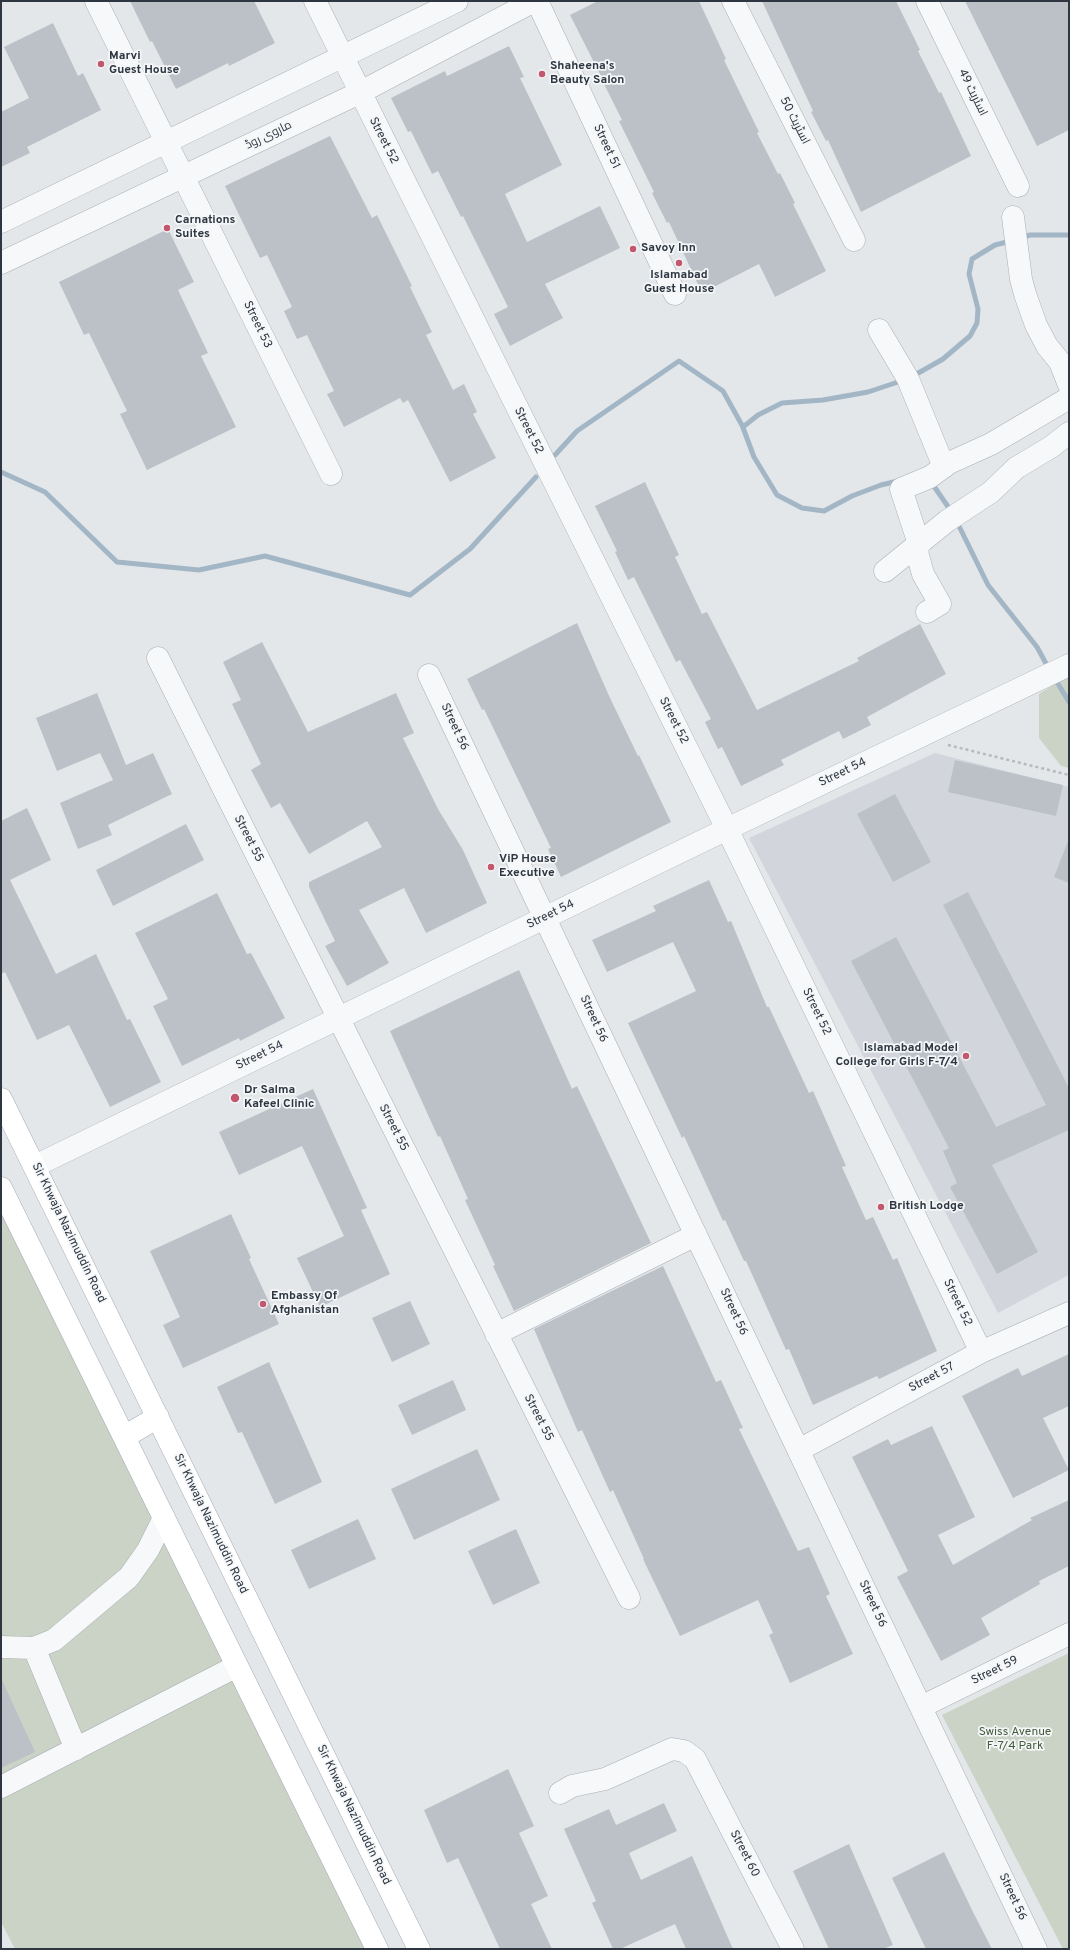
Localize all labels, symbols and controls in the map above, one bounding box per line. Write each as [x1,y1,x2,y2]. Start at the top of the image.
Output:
place label: Marvi Guest House [109,50,179,78]
marker: Marvi Guest House [96,59,106,69]
place label: Shaheena's Beauty Salon [550,60,624,88]
street label: اسٹریٹ 49 [954,67,990,119]
marker: Shaheena's Beauty Salon [537,69,547,79]
street label: اسٹریٹ 50 [776,95,812,147]
street label: Street 52 [365,115,401,167]
street label: ماروی روڈ [243,119,295,153]
street label: Street 51 [589,122,623,172]
place label: Carnations Suites [175,214,235,242]
marker: Carnations Suites [162,223,172,233]
place label: Savoy Inn [641,242,696,256]
marker: Savoy Inn [628,244,638,254]
marker: Islamabad Guest House [674,258,684,268]
place label: Islamabad Guest House [644,269,714,297]
street label: Street 53 [239,299,275,351]
street label: Street 52 [510,405,546,457]
street label: Street 52 [655,695,691,747]
street label: Street 56 [437,701,471,753]
street label: Street 54 [817,755,869,791]
street label: Street 55 [230,813,266,865]
place label: ViP House Executive [499,853,556,881]
marker: ViP House Executive [486,862,496,872]
street label: Street 54 [525,897,577,933]
street label: Street 52 [798,986,834,1038]
street label: Street 56 [576,993,610,1045]
street label: Street 54 [234,1038,286,1074]
place label: Islamabad Model College for Girls F-7/4 [835,1042,958,1070]
marker: Islamabad Model College for Girls F-7/4 [961,1051,971,1061]
place label: Dr Salma Kafeel Clinic [244,1084,315,1112]
marker: Dr Salma Kafeel Clinic [229,1092,241,1104]
street label: Street 55 [375,1102,411,1154]
street label: Sir Khwaja Nazimuddin Road [28,1161,108,1305]
place label: British Lodge [889,1200,964,1214]
marker: British Lodge [876,1202,886,1212]
street label: Street 52 [939,1277,975,1329]
street label: Street 56 [716,1286,750,1338]
place label: Embassy Of Afghanistan [271,1290,339,1318]
marker: Embassy Of Afghanistan [258,1299,268,1309]
street label: Street 57 [907,1360,957,1396]
street label: Street 55 [520,1392,556,1444]
street label: Sir Khwaja Nazimuddin Road [170,1452,250,1596]
street label: Street 56 [855,1578,889,1630]
street label: Street 59 [969,1653,1021,1689]
park label: Swiss Avenue F-7/4 Park [979,1726,1051,1754]
street label: Sir Khwaja Nazimuddin Road [313,1743,393,1887]
street label: Street 60 [726,1828,762,1880]
street label: Street 56 [995,1871,1029,1923]

